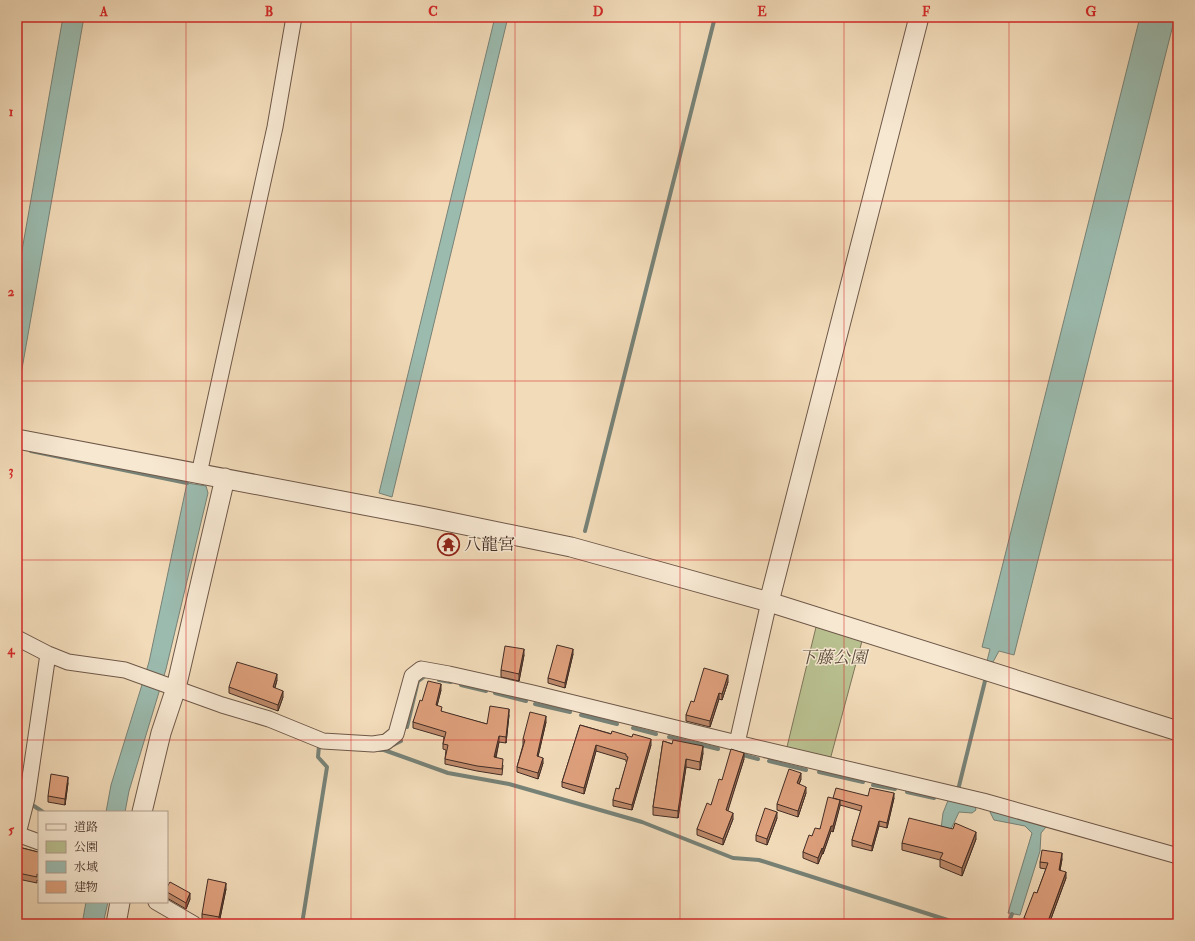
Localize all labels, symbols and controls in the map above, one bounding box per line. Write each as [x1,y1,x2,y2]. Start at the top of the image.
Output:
text: A [99,4,109,20]
text: B [265,4,273,20]
text: C [428,4,438,20]
text: D [593,4,604,20]
text: E [757,4,767,20]
text: F [922,4,931,20]
text: G [1086,4,1097,20]
text: 1 [9,104,14,120]
text: 2 [8,284,15,300]
text: 3 [9,463,14,479]
temple icon: 八龍宮 [436,531,462,557]
place label: 八龍宮 [464,534,515,555]
text: 4 [6,642,15,658]
park label: 下藤公園 [799,647,870,668]
legend [38,811,168,903]
text: 道路 [74,820,98,835]
text: 5 [8,822,14,838]
text: 公園 [74,840,98,855]
text: 水域 [74,860,98,875]
text: 建物 [74,880,98,895]

